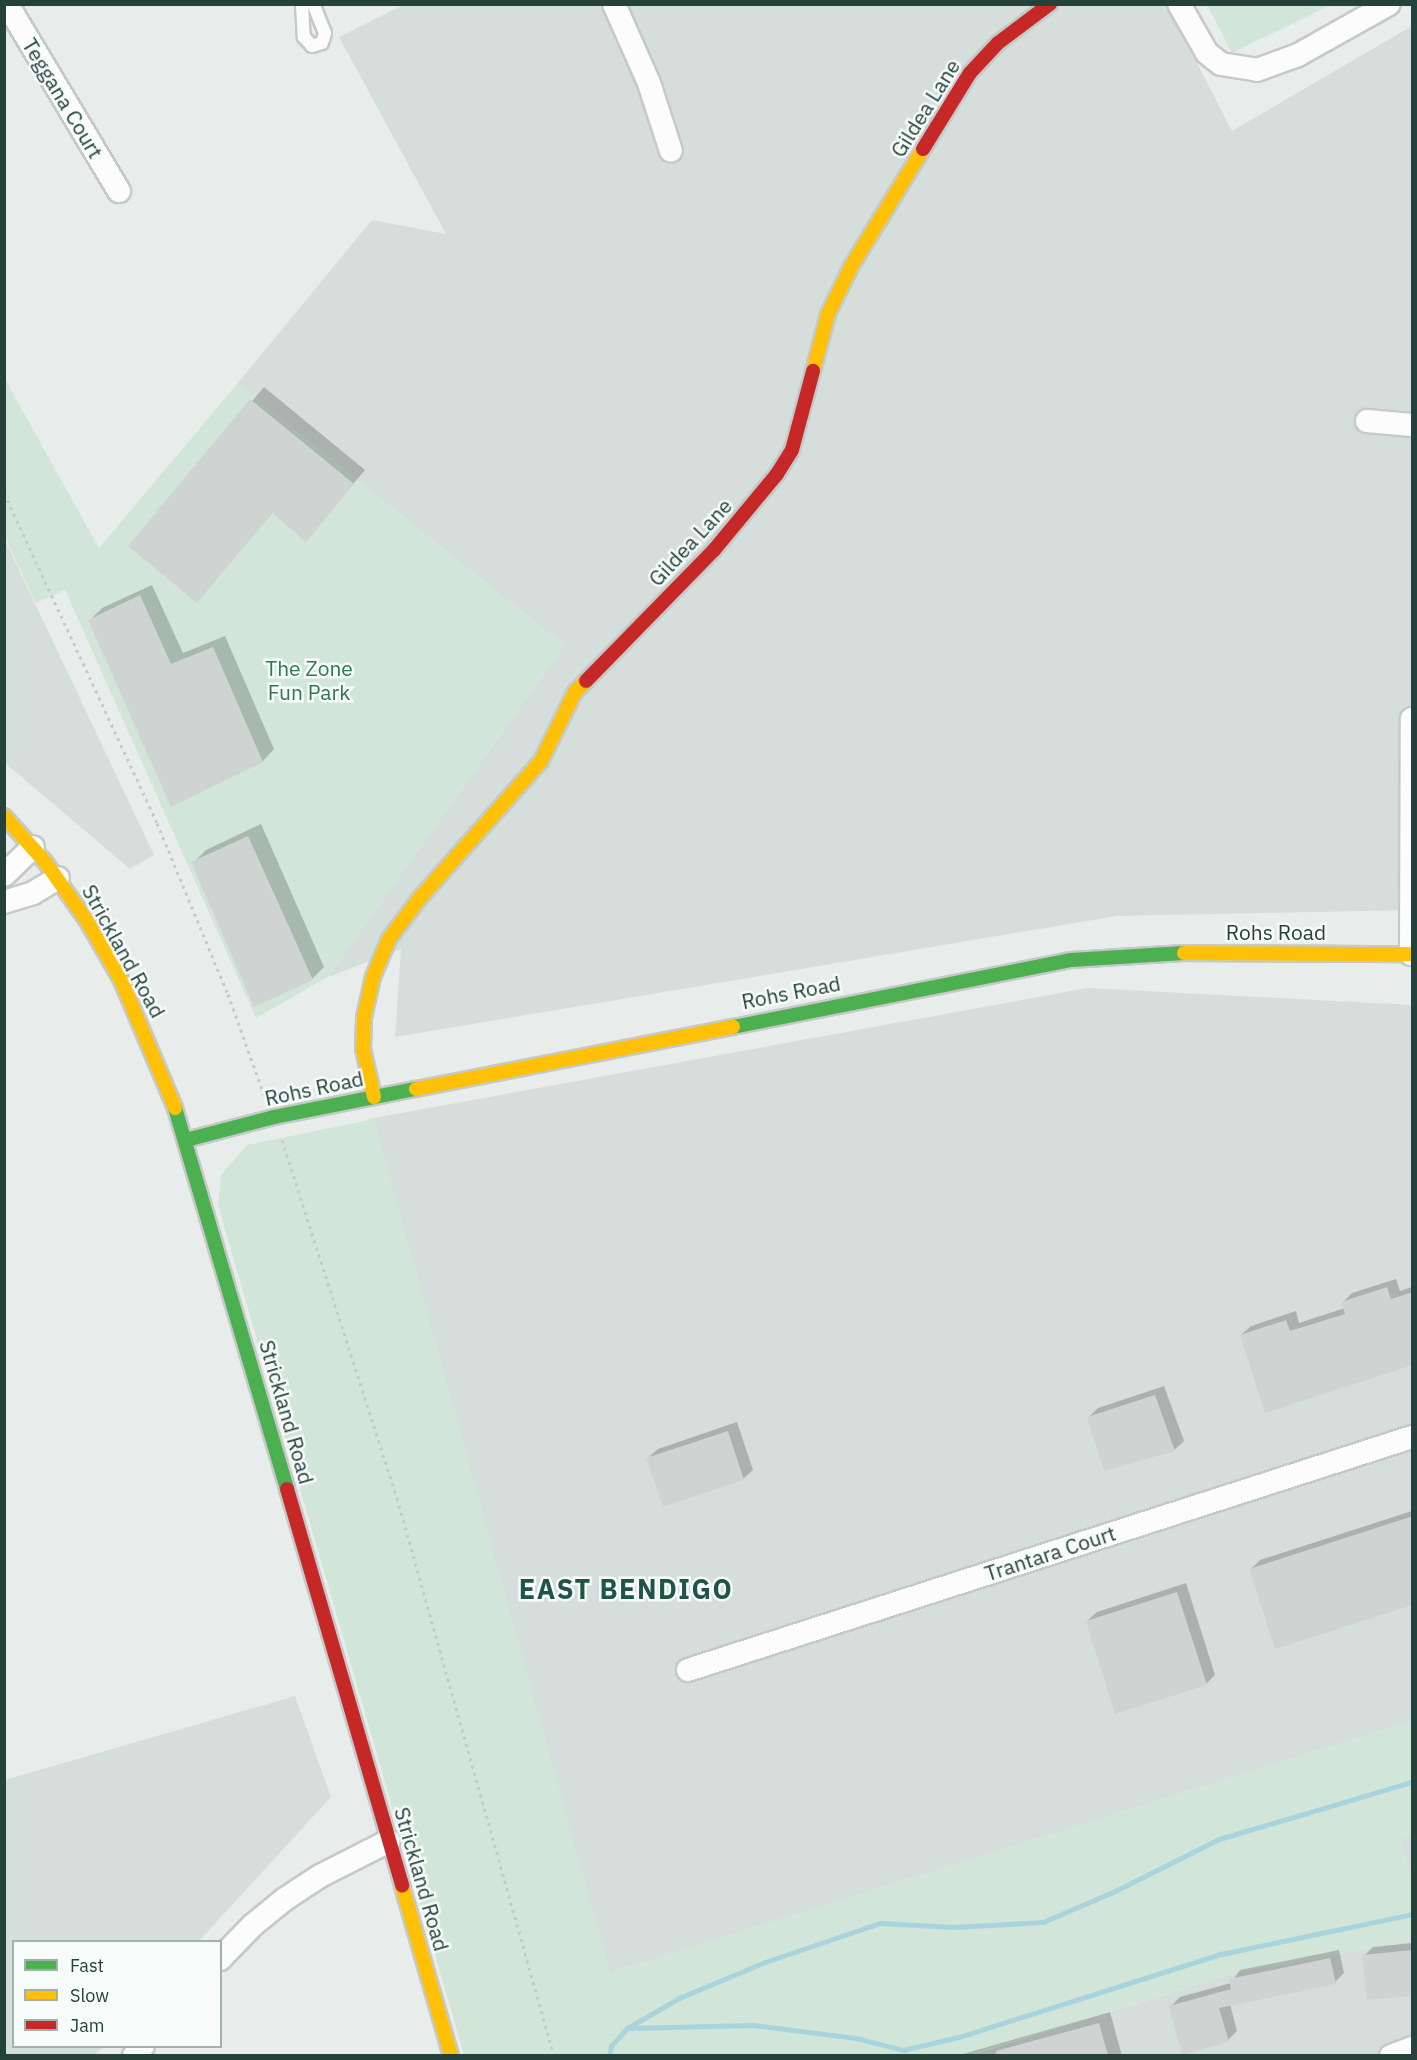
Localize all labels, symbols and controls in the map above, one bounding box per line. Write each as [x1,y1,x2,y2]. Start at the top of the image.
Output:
street label: Teggana Court [17,33,109,163]
street label: Gildea Lane [885,54,965,162]
street label: Gildea Lane [643,493,737,591]
park label: The Zone Fun Park [265,655,353,705]
street label: Strickland Road [77,880,171,1022]
street label: Rohs Road [1226,919,1326,945]
street label: Rohs Road [739,970,843,1014]
street label: Rohs Road [262,1065,366,1111]
street label: Strickland Road [254,1337,320,1487]
street label: Trantara Court [981,1520,1119,1586]
district label: EAST BENDIGO [519,1573,733,1605]
street label: Strickland Road [389,1804,455,1954]
legend [12,1940,222,2048]
text: Fast [70,1954,104,1977]
text: Slow [70,1984,109,2007]
text: Jam [70,2014,105,2037]

